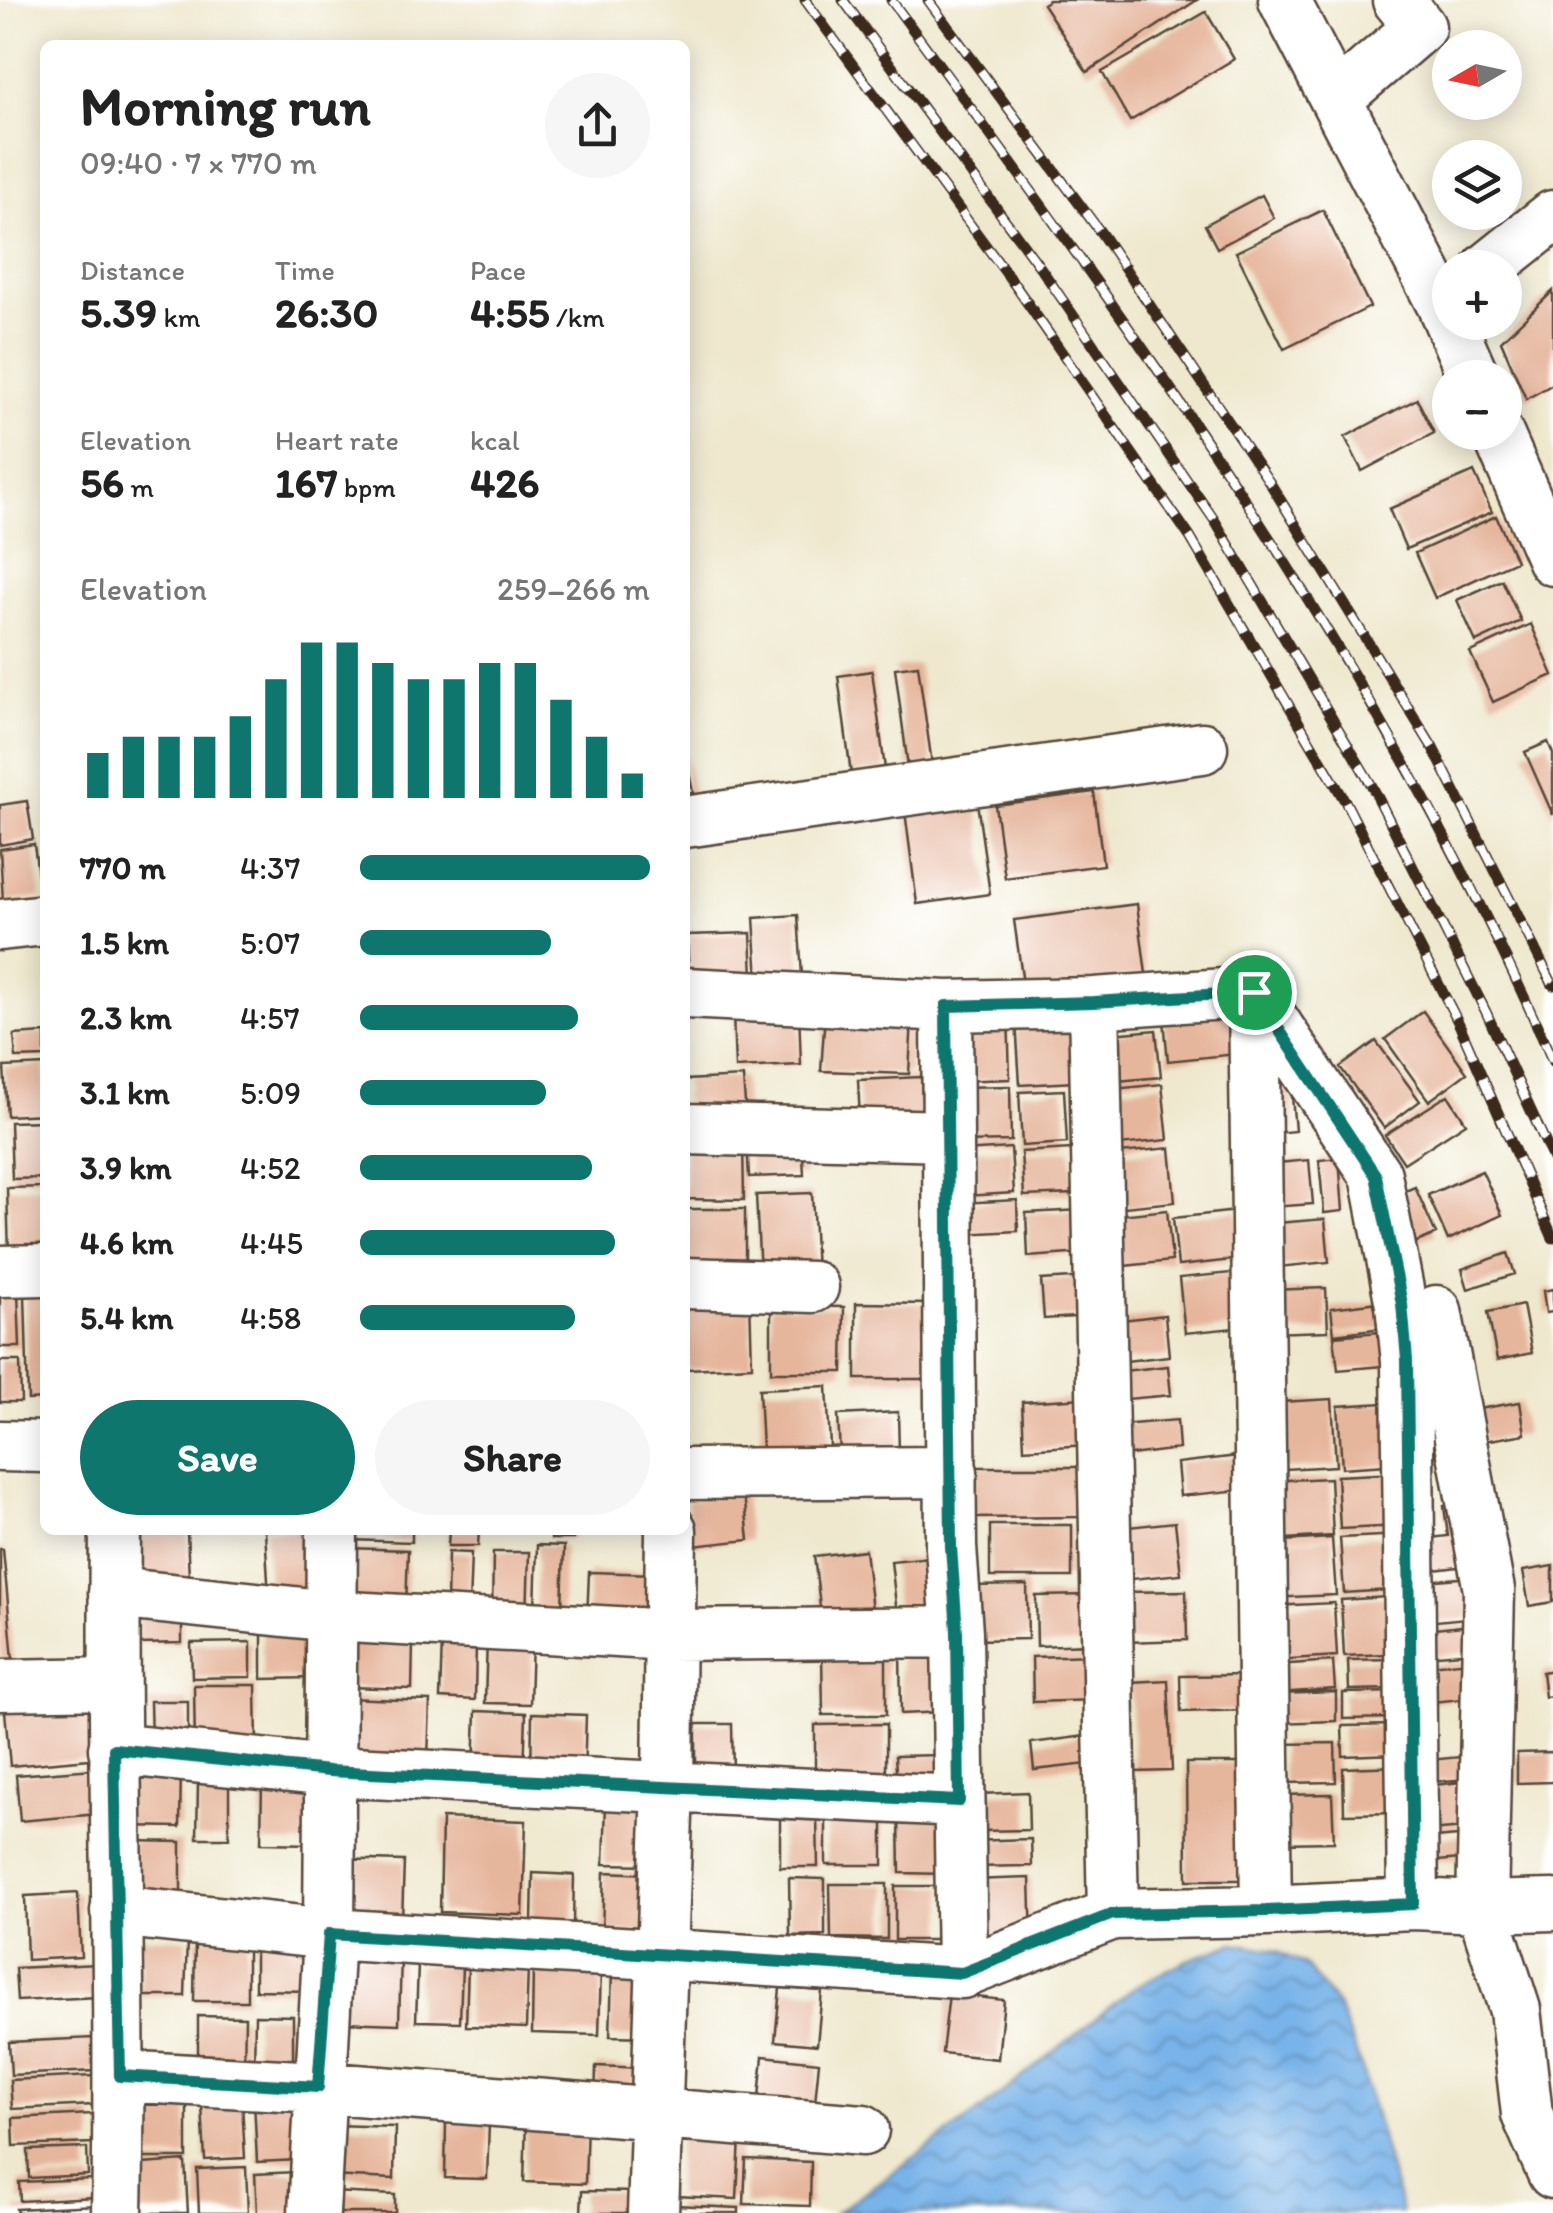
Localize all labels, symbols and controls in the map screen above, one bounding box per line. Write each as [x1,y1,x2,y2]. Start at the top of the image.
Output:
north arrow [1432,30,1522,120]
map controls [1432,30,1522,450]
text: Morning run [80,73,371,139]
button: share [545,73,650,178]
button: layers [1432,140,1522,230]
text: 09:40 · 7 × 770 m [80,144,317,182]
button: + [1432,250,1522,340]
text: Distance [80,253,185,287]
text: Time [275,253,335,287]
text: Pace [470,253,526,287]
text: 5.39 [80,287,157,338]
text: 26:30 [275,287,378,338]
text: 4:55 [470,287,550,338]
text: km [157,300,201,334]
text: /km [550,300,605,334]
button: − [1432,360,1522,450]
text: Elevation [80,423,191,457]
text: Heart rate [275,423,399,457]
text: kcal [470,423,520,457]
text: 56 [80,457,124,508]
text: 167 [275,457,338,508]
text: 426 [470,457,540,508]
text: m [124,470,154,504]
text: bpm [338,470,396,504]
text: Elevation [80,570,207,608]
text: 259–266 m [497,570,650,608]
text: 770 m [80,849,166,887]
text: 4:37 [240,849,300,887]
text: 1.5 km [80,924,169,962]
text: 5:07 [240,924,300,962]
pin [1212,950,1297,1035]
icon: arrive [1227,965,1282,1020]
text: 2.3 km [80,999,172,1037]
text: 4:57 [240,999,300,1037]
text: 3.1 km [80,1074,170,1112]
text: 5:09 [240,1074,301,1112]
text: 3.9 km [80,1149,172,1187]
text: 4:52 [240,1149,301,1187]
text: 4.6 km [80,1224,174,1262]
text: 4:45 [240,1224,303,1262]
text: 5.4 km [80,1299,173,1337]
text: 4:58 [240,1299,301,1337]
button: Save [80,1400,355,1515]
button: Share [375,1400,650,1515]

